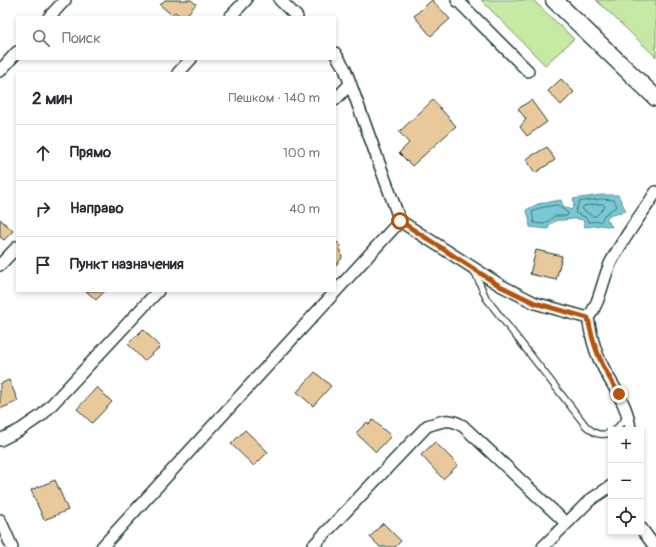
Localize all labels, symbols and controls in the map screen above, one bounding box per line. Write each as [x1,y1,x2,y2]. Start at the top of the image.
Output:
search box [16,16,336,60]
icon: search [30,27,52,49]
text: Поиск [62,29,101,48]
text: 2 мин [32,88,72,109]
text: Пешком · 140 m [229,90,320,106]
icon: ahead [32,142,54,164]
text: Прямо [70,143,111,162]
text: 100 m [283,145,320,161]
icon: right [32,198,54,220]
text: Направо [70,199,124,218]
text: 40 m [289,201,320,217]
route start [391,212,409,230]
icon: arrive [32,254,54,276]
text: Пункт назначения [70,255,184,274]
route end [610,385,628,403]
map controls [608,427,644,535]
button: + [608,427,644,463]
button: − [608,463,644,499]
button: locate [608,499,644,535]

